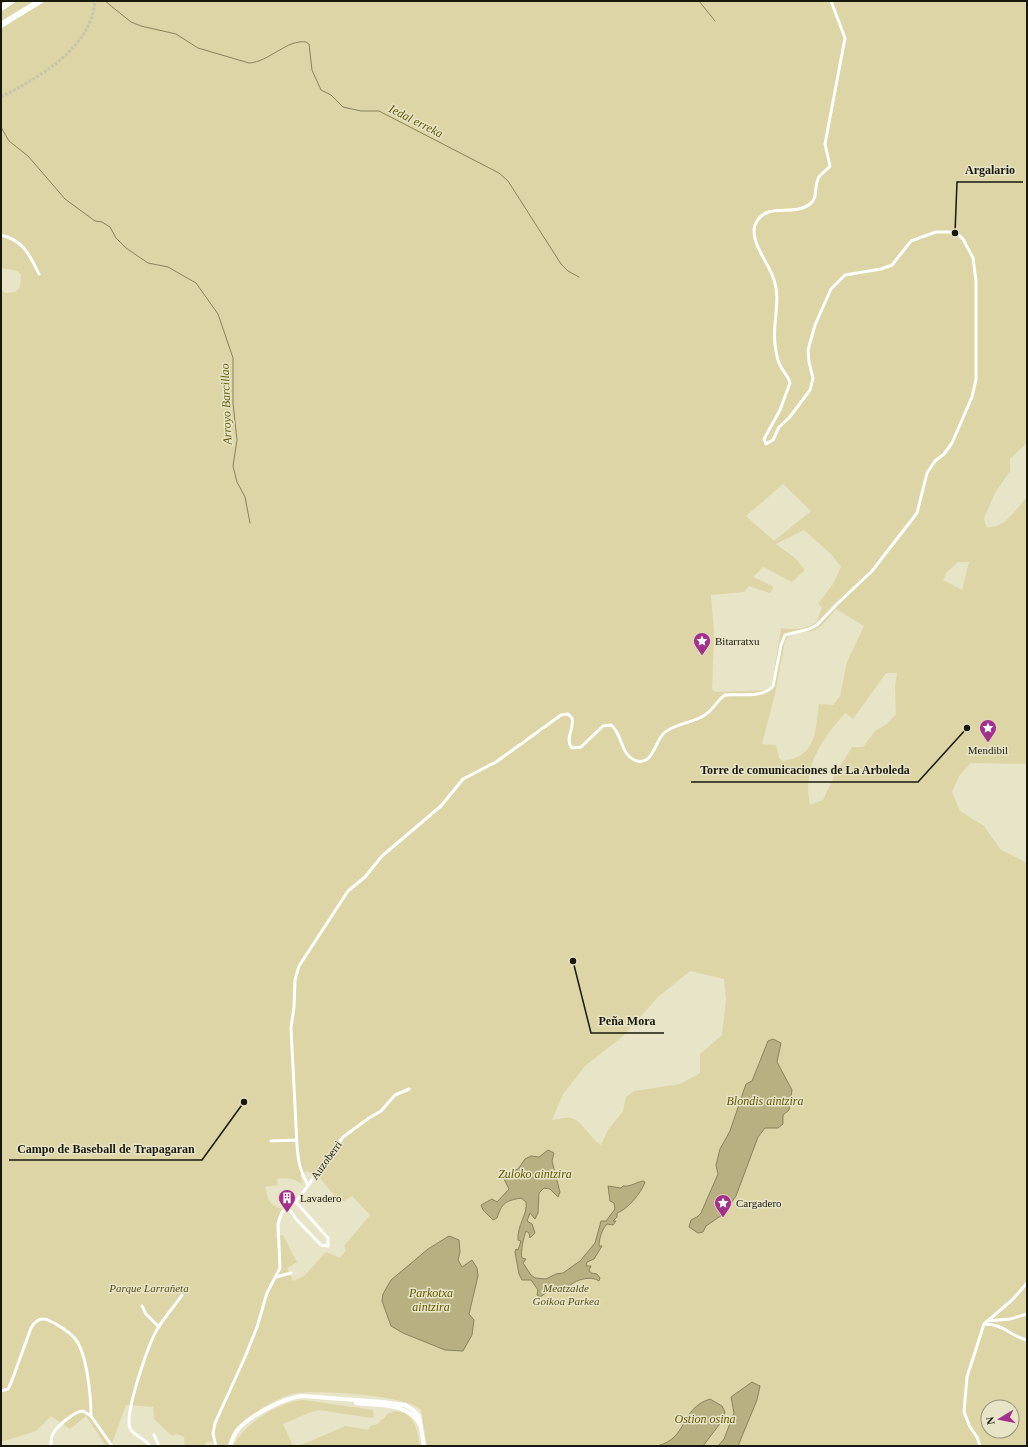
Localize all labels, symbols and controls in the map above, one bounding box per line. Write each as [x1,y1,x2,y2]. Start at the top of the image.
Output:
water label: Iedal erreka [386,101,445,141]
callout: Argalario [957,158,1023,182]
text: Argalario [965,163,1015,177]
water label: Arroyo Barcillao [218,363,234,446]
place icon: Bitarratxu [692,631,712,656]
place label: Bitarratxu [715,635,760,647]
place icon: Mendibil [978,718,998,743]
place label: Mendibil [968,744,1008,756]
callout: Torre de comunicaciones de La Arboleda [691,758,918,782]
text: Torre de comunicaciones de La Arboleda [700,763,910,777]
callout: Peña Mora [591,1009,664,1033]
text: Peña Mora [599,1014,655,1028]
water label: Blondis aintzira [726,1094,804,1108]
callout: Campo de Baseball de Trapagaran [9,1136,202,1160]
street label: Auzoberri [308,1138,344,1182]
text: Campo de Baseball de Trapagaran [17,1142,195,1156]
water label: Zuloko aintzira [498,1167,572,1181]
building icon: Lavadero [277,1188,297,1213]
place label: Lavadero [300,1192,342,1204]
place icon: Cargadero [713,1193,733,1218]
place label: Cargadero [736,1197,782,1209]
park label: Parque Larrañeta [108,1282,189,1294]
park label: Meatzalde Goikoa Parkea [533,1282,600,1307]
water label: Parkotxa aintzira [408,1286,453,1314]
north arrow [980,1399,1020,1439]
water label: Ostion osina [674,1412,736,1426]
text: N [984,1416,997,1426]

